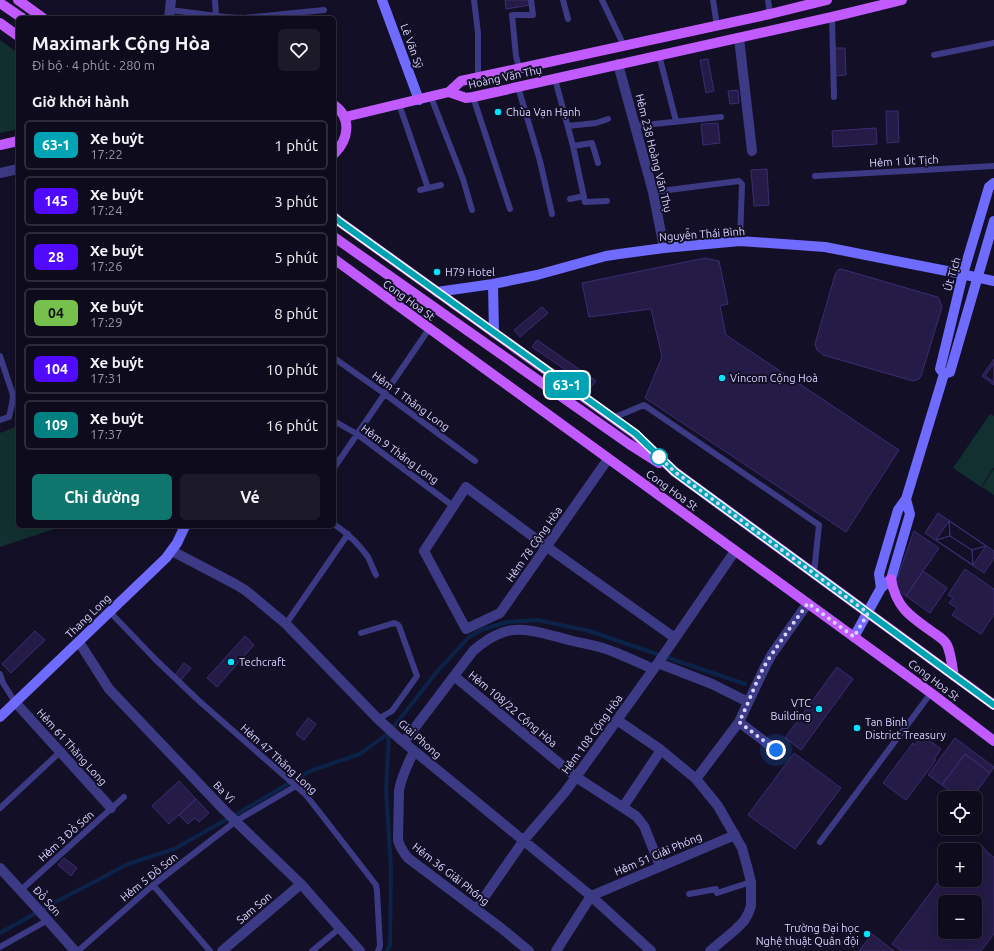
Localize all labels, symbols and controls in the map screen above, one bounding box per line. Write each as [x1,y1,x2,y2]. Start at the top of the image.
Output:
street label: Lê Văn Sỹ [398,22,426,70]
button: heart [278,29,320,71]
text: Maximark Cộng Hòa [32,32,210,54]
text: Đi bộ · 4 phút · 280 m [32,58,155,72]
street label: Hoàng Văn Thụ [467,63,543,92]
street label: Hẻm 238 Hoàng Văn Thụ [632,92,675,214]
text: Giờ khởi hành [32,93,129,110]
place label: Chùa Vạn Hạnh [506,106,581,119]
marker: Chùa Vạn Hạnh [493,107,503,117]
text: Xe buýt [90,130,144,147]
text: 63-1 [42,137,70,153]
text: 1 phút [274,137,318,154]
text: 17:22 [90,147,123,161]
street label: Hẻm 1 Út Tịch [869,152,939,170]
text: Xe buýt [90,186,144,203]
text: 145 [44,193,68,209]
text: 3 phút [274,193,318,210]
text: 17:24 [90,203,123,217]
street label: Nguyễn Thái Bình [659,224,745,243]
text: Xe buýt [90,242,144,259]
text: 28 [48,249,64,265]
text: 5 phút [274,249,318,266]
street label: Út Tịch [940,255,964,293]
text: 17:26 [90,259,123,273]
place label: H79 Hotel [445,266,495,278]
marker: H79 Hotel [432,267,442,277]
street label: Cong Hoa St [381,277,438,323]
text: Xe buýt [90,298,144,315]
text: 04 [48,305,64,321]
text: 8 phút [274,305,318,322]
text: 17:29 [90,315,123,329]
text: Xe buýt [90,354,144,371]
text: 104 [44,361,68,377]
text: 10 phút [266,361,318,378]
street label: Hẻm 1 Thăng Long [370,369,452,433]
text: 17:31 [90,371,123,385]
line badge: 63-1 [539,372,595,398]
place label: Vincom Cộng Hoà [730,372,818,385]
marker: Vincom Cộng Hoà [717,373,727,383]
text: 63-1 [553,377,581,393]
text: Xe buýt [90,410,144,427]
text: 109 [44,417,68,433]
text: 16 phút [266,417,318,434]
street label: Hẻm 9 Thăng Long [359,422,441,486]
text: 17:37 [90,427,123,441]
unlabelled marker [650,448,668,466]
street label: Cong Hoa St [644,467,701,513]
button: Chỉ đường [32,474,172,520]
button: Vé [180,474,320,520]
street label: Hẻm 78 Cộng Hòa [504,504,565,584]
street label: Thang Long [63,592,113,640]
place label: Techcraft [239,656,286,668]
marker: Techcraft [226,657,236,667]
street label: Cong Hoa St [906,657,962,703]
street label: Hẻm 108/22 Cộng Hòa [466,669,560,750]
street label: Hẻm 108 Cộng Hòa [559,692,626,777]
place label: VTC Building [770,697,811,722]
marker: VTC Building [814,704,824,714]
street label: Hẻm 61 Thăng Long [35,706,109,788]
place label: Tan Binh District Treasury [865,716,946,741]
street label: Giai Phong [396,717,444,761]
street label: Hẻm 47 Thăng Long [238,722,320,796]
marker: Tan Binh District Treasury [852,723,862,733]
your location [766,740,786,760]
street label: Ba Vì [211,779,237,805]
map controls [938,791,982,939]
button: locate [938,791,982,835]
street label: Hẻm 3 Đồ Sơn [35,807,96,864]
street label: Hẻm 51 Giải Phóng [612,830,704,878]
street label: Hẻm 36 Giải Phóng [410,840,492,908]
button: + [938,843,982,887]
street label: Hẻm 5 Đồ Sơn [117,849,180,904]
street label: Đồ Sơn [31,883,65,918]
street label: Sam Son [234,890,274,926]
button: − [938,895,982,939]
place label: Trường Đại học Nghệ thuật Quân đội [756,922,859,948]
marker: Trường Đại học Nghệ thuật Quân đội [862,929,872,939]

